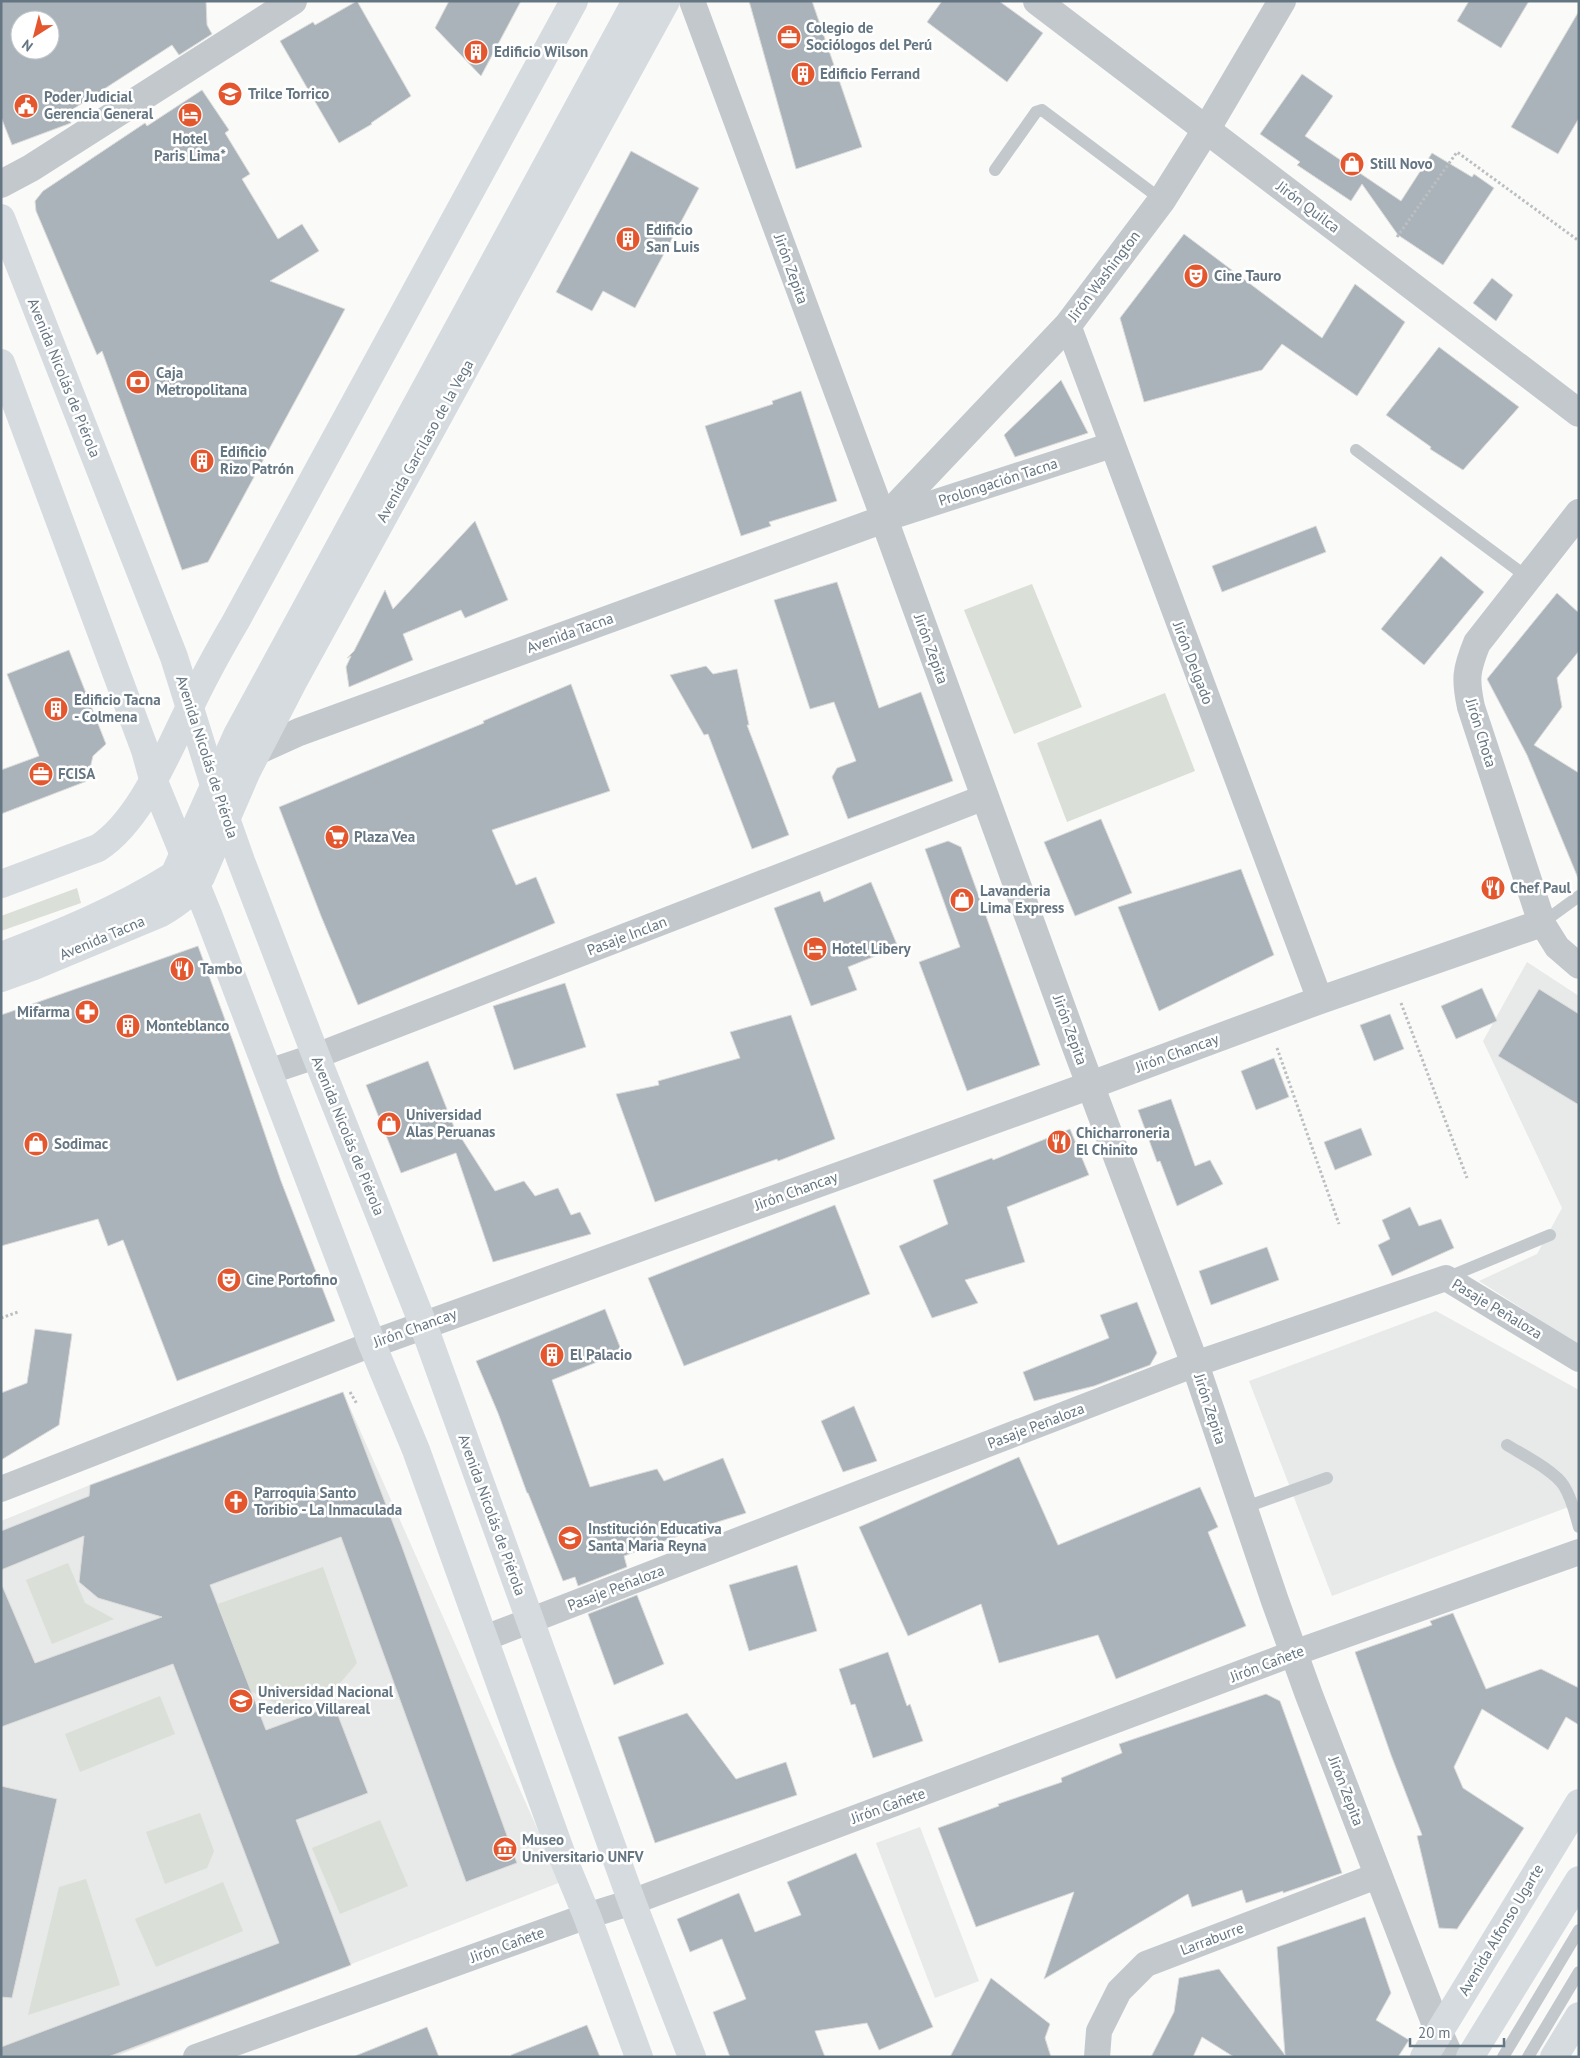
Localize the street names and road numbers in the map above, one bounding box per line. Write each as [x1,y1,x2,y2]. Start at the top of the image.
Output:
street label: Jirón Quilca [1272,176,1344,237]
street label: Jirón Washington [1063,227,1144,326]
street label: Jirón Zepita [770,230,813,306]
street label: Avenida Nicolás de Piérola [24,295,105,460]
street label: Avenida Garcilaso de la Vega [372,356,477,525]
street label: Prolongación Tacna [936,453,1060,510]
street label: Avenida Tacna [524,608,616,657]
street label: Jirón Zepita [910,610,953,686]
street label: Jirón Delgado [1169,618,1218,707]
street label: Avenida Nicolás de Piérola [172,673,243,841]
street label: Jirón Chota [1462,695,1501,770]
street label: Avenida Tacna [56,911,147,964]
street label: Pasaje Inclan [584,912,669,959]
street label: Jirón Zepita [1049,991,1092,1067]
street label: Jirón Chancay [1132,1029,1221,1077]
street label: Avenida Nicolás de Piérola [308,1053,389,1218]
street label: Jirón Chancay [751,1167,840,1215]
street label: Pasaje Peñaloza [1449,1274,1546,1343]
street label: Jirón Chancay [370,1304,459,1352]
street label: Jirón Zepita [1190,1370,1231,1447]
street label: Pasaje Peñaloza [985,1398,1087,1453]
street label: Avenida Nicolás de Piérola [454,1432,530,1598]
street label: Pasaje Peñaloza [565,1560,667,1615]
street label: Jirón Cañete [1226,1641,1307,1687]
street label: Jirón Zepita [1324,1752,1368,1828]
street label: Jirón Cañete [847,1783,928,1828]
street label: Avenida Alfonso Ugarte [1454,1861,1547,1999]
street label: Larraburre [1177,1918,1246,1959]
street label: Jirón Cañete [466,1922,547,1967]

